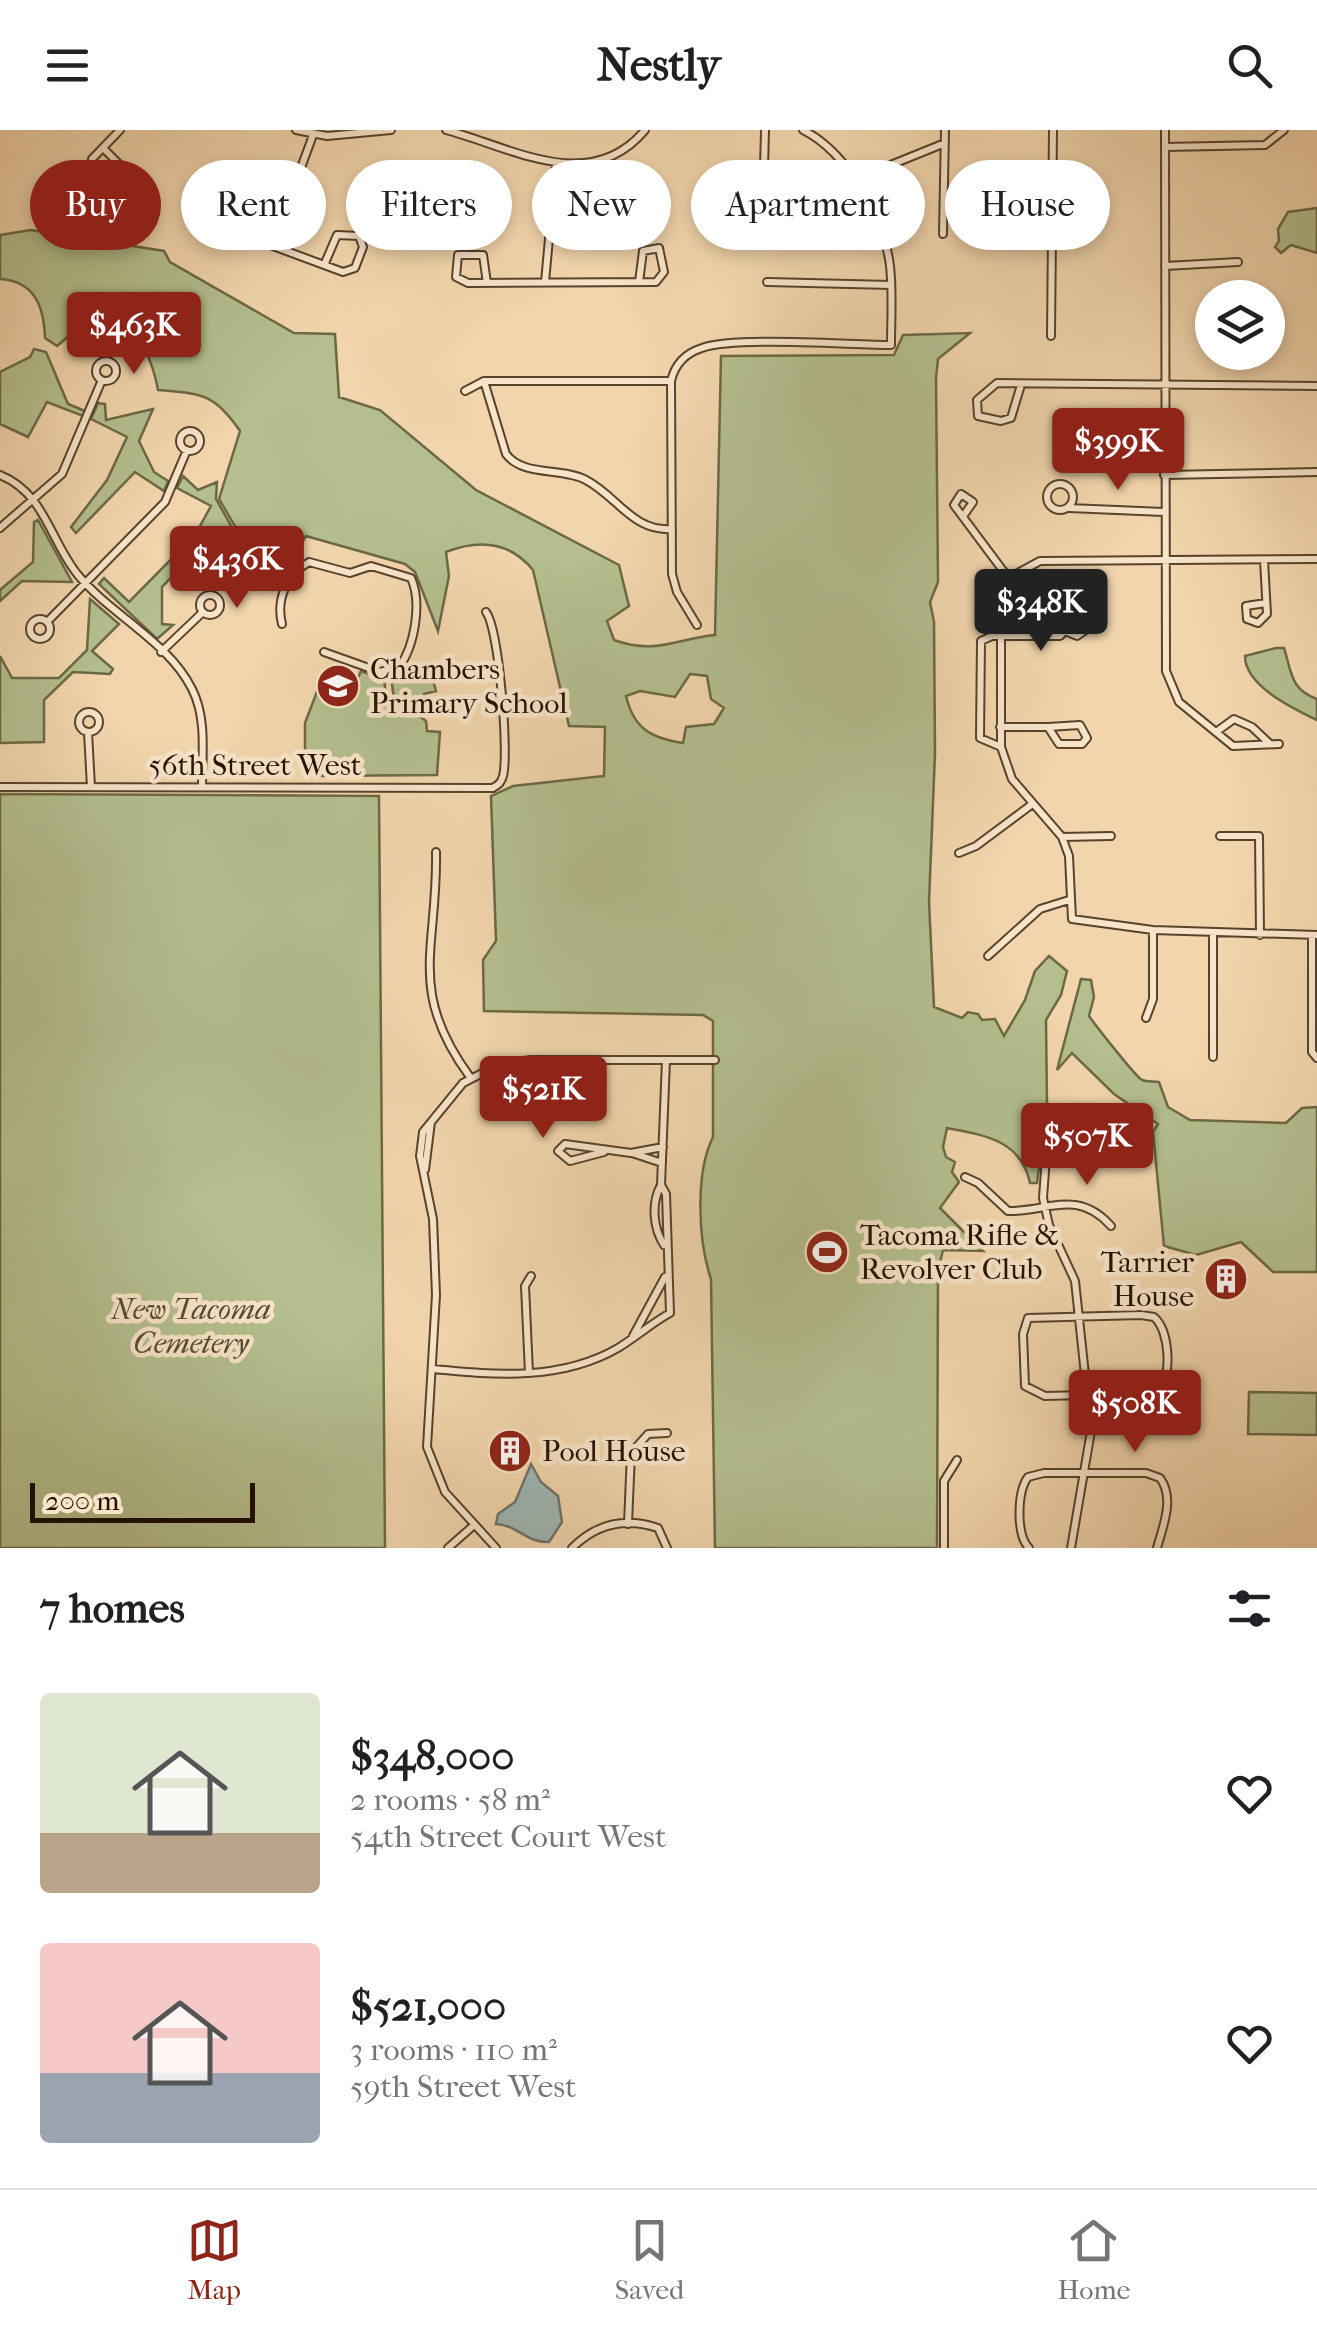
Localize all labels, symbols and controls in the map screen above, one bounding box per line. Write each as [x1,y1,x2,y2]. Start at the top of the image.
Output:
icon: menu [40,38,95,93]
icon: search [1222,38,1277,93]
text: Nestly [597,39,720,92]
chip: Buy [30,160,161,250]
chip: Rent [181,160,326,250]
chip: Filters [346,160,512,250]
chip: New [532,160,671,250]
chip: Apartment [691,160,925,250]
chip: House [945,160,1110,250]
map controls [1195,280,1285,370]
button: layers [1195,280,1285,370]
pin: $463K [64,292,204,377]
text: $463K [89,306,179,343]
pin: $399K [1048,408,1188,493]
text: $399K [1074,422,1162,459]
pin: $436K [167,526,307,611]
text: $436K [192,540,282,577]
pin: $348K [971,569,1111,654]
text: $348K [997,583,1085,620]
place label: Chambers Primary School [370,652,568,721]
school or university icon: Chambers Primary School [315,663,361,709]
street label: 56th Street West [149,748,362,783]
pin: $521K [473,1056,613,1141]
text: $521K [502,1070,584,1107]
pin: $507K [1017,1103,1157,1188]
text: $507K [1043,1117,1131,1154]
place label: Tacoma Rifle & Revolver Club [860,1218,1059,1287]
sports icon: Tacoma Rifle & Revolver Club [804,1229,850,1275]
place label: Tarrier House [1101,1245,1194,1314]
building icon: Tarrier House [1203,1256,1249,1302]
park label: New Tacoma Cemetery [110,1292,271,1361]
pin: $508K [1065,1370,1205,1455]
text: $508K [1091,1384,1179,1421]
building icon: Pool House [487,1428,533,1474]
place label: Pool House [542,1434,686,1469]
scale bar [30,1478,255,1522]
text: 200 m [45,1484,120,1517]
icon: filters [1222,1581,1277,1636]
text: 7 homes [40,1584,185,1633]
text: $348,000 [350,1732,514,1781]
icon: home [120,1733,240,1853]
icon: heart [1222,1766,1277,1821]
text: 2 rooms · 58 m² [350,1781,550,1818]
text: 54th Street Court West [350,1818,666,1855]
text: $521,000 [350,1982,506,2031]
icon: home [120,1983,240,2103]
icon: heart [1222,2016,1277,2071]
text: 3 rooms · 110 m² [350,2031,557,2068]
text: 59th Street West [350,2068,577,2105]
tab: Map [187,2213,242,2306]
tab: Saved [615,2213,684,2306]
tab: Home [1058,2213,1130,2306]

